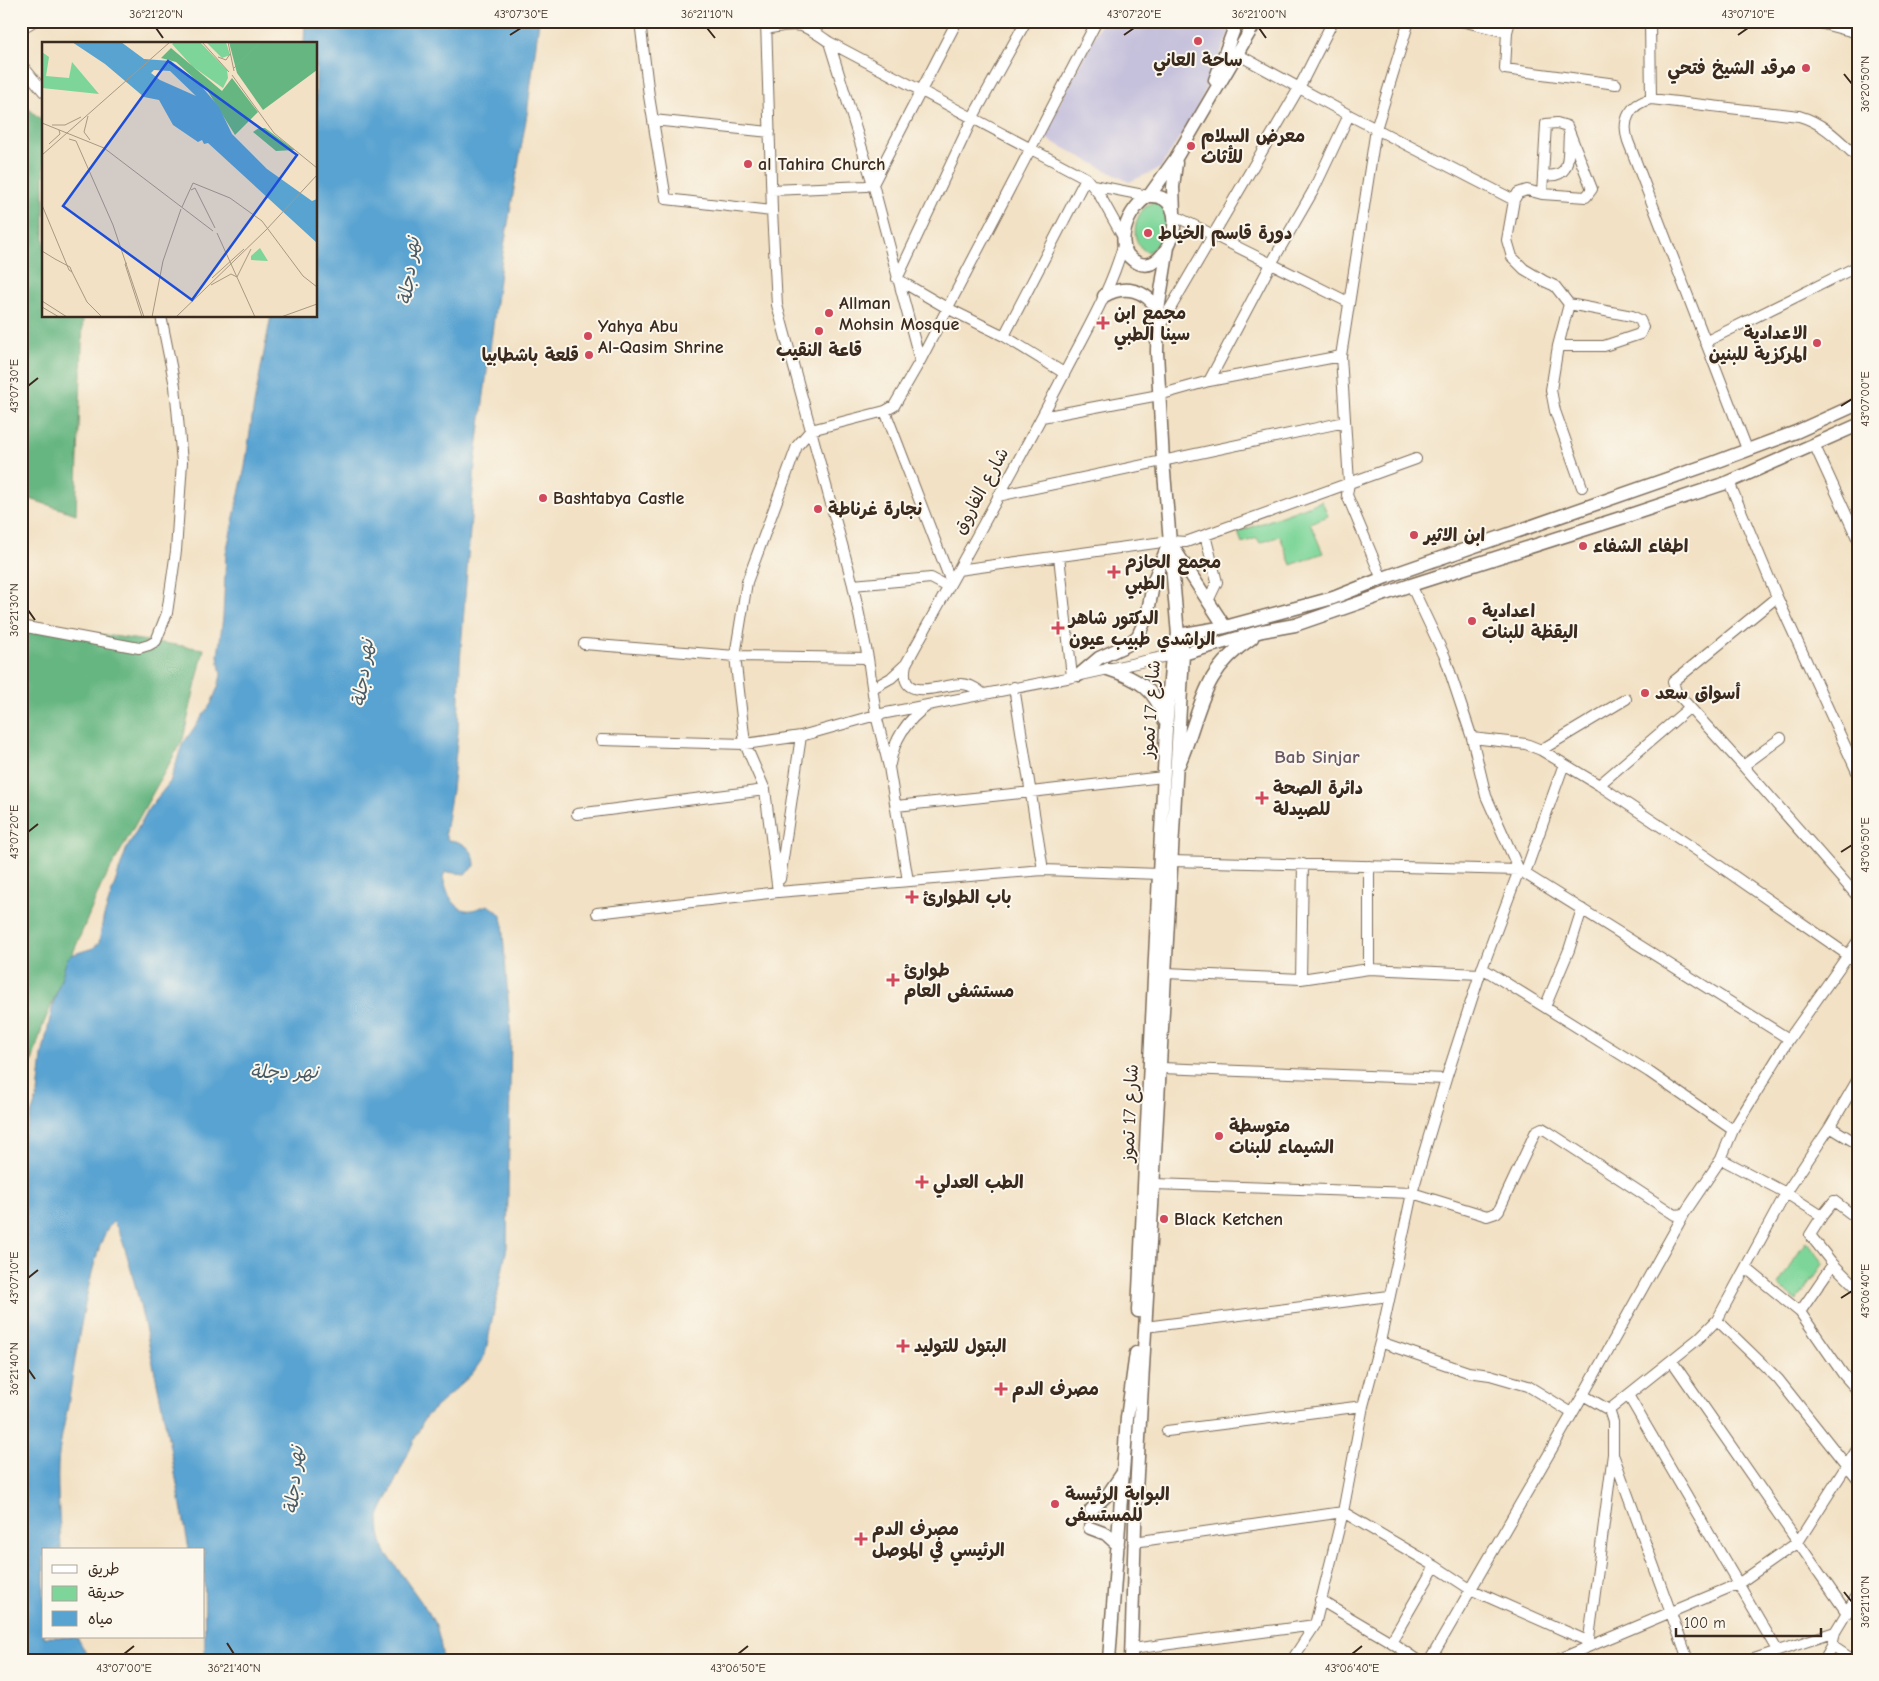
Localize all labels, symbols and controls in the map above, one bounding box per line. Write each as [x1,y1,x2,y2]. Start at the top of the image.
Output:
text: 36°21'20"N [129,7,183,21]
text: 43°07'30"E [494,7,548,21]
text: 36°21'10"N [681,7,733,21]
text: 43°07'20"E [1107,7,1161,21]
text: 36°21'00"N [1232,7,1286,21]
text: 43°07'10"E [1722,7,1774,21]
marker: ساحة العاني [1192,35,1204,47]
inset map [42,42,318,318]
place label: ساحة العاني [1153,50,1243,76]
text: 36°20'50"N [1858,56,1872,112]
place label: مرقد الشيخ فتحي [1668,58,1796,84]
marker: مرقد الشيخ فتحي [1800,62,1812,74]
place label: معرض السلام للأثاث [1201,126,1305,168]
marker: معرض السلام للأثاث [1185,140,1197,152]
place label: al Tahira Church [758,154,885,175]
marker: al Tahira Church [742,158,754,170]
place label: دورة قاسم الخياط [1158,223,1292,247]
marker: دورة قاسم الخياط [1142,227,1154,239]
water label: نهر دجلة [394,234,424,306]
place label: Allman Mohsin Mosque [839,293,960,335]
place label: مجمع ابن سينا الطبي [1114,303,1190,350]
marker: Allman Mohsin Mosque [823,307,835,319]
place label: Yahya Abu Al-Qasim Shrine [598,316,724,358]
marker: مجمع ابن سينا الطبي [1096,316,1110,330]
place label: الاعدادية المركزية للبنين [1709,323,1807,365]
marker: قاعة النقيب [813,325,825,337]
marker: Yahya Abu Al-Qasim Shrine [582,330,594,342]
marker: الاعدادية المركزية للبنين [1811,337,1823,349]
place label: قاعة النقيب [776,340,862,361]
place label: قلعة باشطابيا [482,345,579,366]
marker: قلعة باشطابيا [583,349,595,361]
text: 43°07'30"E [7,359,21,413]
text: 43°07'00"E [1858,371,1872,427]
street label: شارع الفاروق [949,444,1014,538]
place label: Bashtabya Castle [553,488,684,509]
marker: Bashtabya Castle [537,492,549,504]
place label: نجارة غرناطة [828,499,922,520]
marker: نجارة غرناطة [812,503,824,515]
place label: ابن الاثير [1422,525,1485,546]
marker: ابن الاثير [1408,529,1420,541]
place label: اطفاء الشفاء [1593,536,1688,557]
marker: اطفاء الشفاء [1577,540,1589,552]
place label: مجمع الحازم الطبي [1125,552,1221,599]
marker: مجمع الحازم الطبي [1107,565,1121,579]
text: 36°21'30"N [7,583,21,637]
place label: اعدادية اليقظة للبنات [1482,601,1578,643]
place label: الدكتور شاهر الراشدي طبيب عيون [1067,608,1215,653]
marker: اعدادية اليقظة للبنات [1466,615,1478,627]
marker: الدكتور شاهر الراشدي طبيب عيون [1051,621,1065,635]
water label: نهر دجلة [348,636,378,708]
street label: شارع 17 تموز [1137,659,1166,761]
place label: أسواق سعد [1655,682,1740,704]
marker: أسواق سعد [1639,687,1651,699]
district label: Bab Sinjar [1274,746,1360,768]
place label: دائرة الصحة للصيدلة [1273,778,1363,820]
marker: دائرة الصحة للصيدلة [1255,791,1269,805]
text: 43°07'20"E [7,805,21,859]
text: 43°06'50"E [1858,817,1872,873]
place label: باب الطوارئ [923,887,1012,908]
marker: باب الطوارئ [905,890,919,904]
place label: طوارئ مستشفى العام [904,960,1014,1005]
marker: طوارئ مستشفى العام [886,973,900,987]
water label: نهر دجلة [250,1061,320,1083]
street label: شارع 17 تموز [1117,1063,1144,1165]
place label: متوسطة الشيماء للبنات [1229,1116,1334,1158]
marker: متوسطة الشيماء للبنات [1213,1130,1225,1142]
place label: الطب العدلي [933,1172,1024,1198]
marker: الطب العدلي [915,1175,929,1189]
place label: Black Ketchen [1174,1209,1283,1230]
marker: Black Ketchen [1158,1213,1170,1225]
text: 43°07'10"E [7,1252,21,1304]
text: 43°06'40"E [1858,1264,1872,1318]
place label: البتول للتوليد [914,1336,1006,1357]
marker: البتول للتوليد [896,1339,910,1353]
text: 36°21'40"N [7,1342,21,1396]
place label: مصرف الدم [1012,1379,1099,1403]
marker: مصرف الدم [994,1382,1008,1396]
water label: نهر دجلة [280,1443,308,1515]
place label: البوابة الرئيسة للمستسفى [1065,1484,1170,1527]
marker: البوابة الرئيسة للمستسفى [1049,1498,1061,1510]
place label: مصرف الدم الرئيسي في الموصل [872,1519,1005,1566]
marker: مصرف الدم الرئيسي في الموصل [854,1532,868,1546]
legend [42,1548,205,1638]
text: طريق [88,1560,120,1578]
text: 36°21'10"N [1858,1576,1872,1628]
text: حديقة [88,1584,125,1602]
scale bar [1676,1606,1822,1638]
text: مياه [88,1610,113,1628]
text: 100 m [1684,1614,1726,1632]
text: 43°07'00"E [96,1661,152,1675]
text: 36°21'40"N [207,1661,261,1675]
text: 43°06'50"E [710,1661,766,1675]
text: 43°06'40"E [1325,1661,1379,1675]

